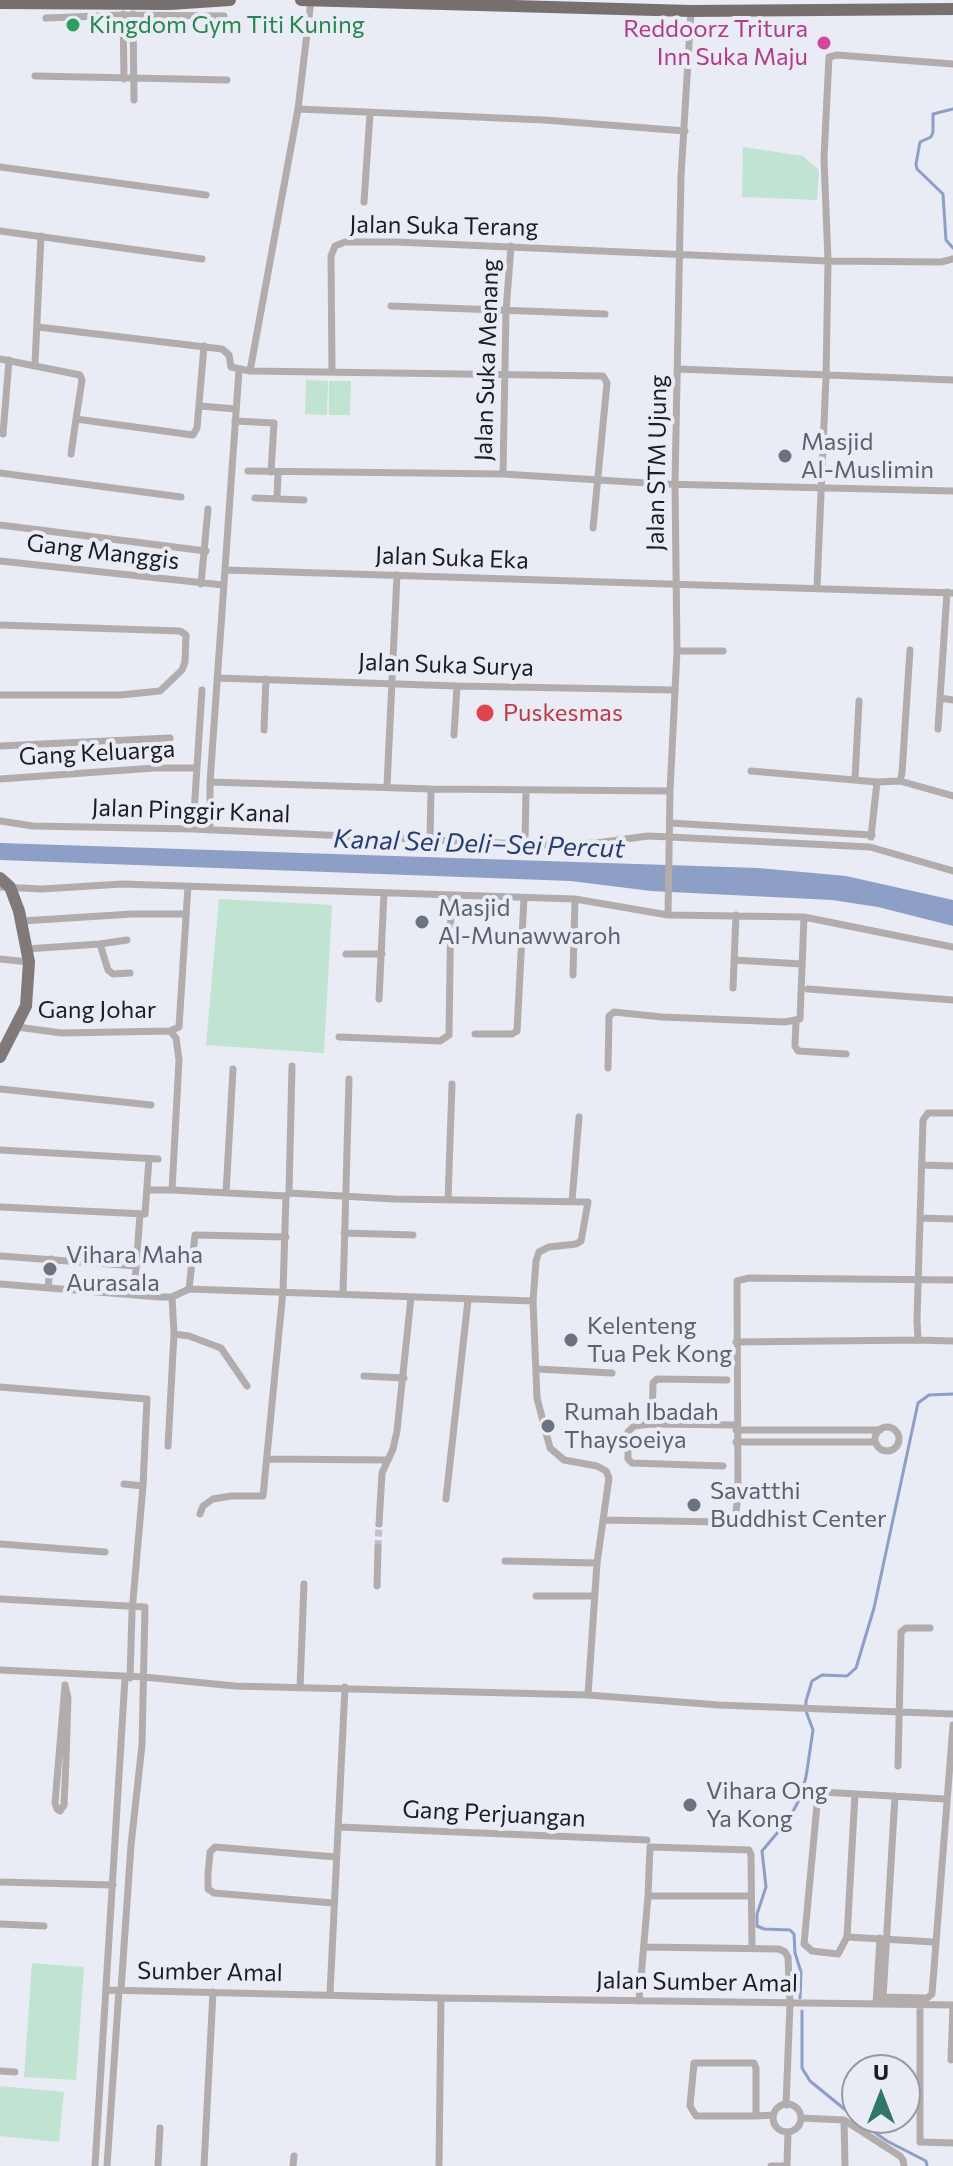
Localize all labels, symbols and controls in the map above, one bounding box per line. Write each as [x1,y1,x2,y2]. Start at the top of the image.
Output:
place label: Kingdom Gym Titi Kuning [89,11,365,39]
place label: Reddoorz Tritura Inn Suka Maju [623,15,808,71]
marker: Kingdom Gym Titi Kuning [64,16,82,34]
marker: Reddoorz Tritura Inn Suka Maju [815,34,833,52]
street label: Jalan Suka Terang [349,210,539,242]
street label: Jalan Suka Menang [469,258,505,462]
street label: Jalan STM Ujung [641,375,673,551]
place label: Masjid Al-Muslimin [801,428,934,484]
marker: Masjid Al-Muslimin [776,447,794,465]
street label: Gang Manggis [25,528,181,576]
street label: Jalan Suka Eka [375,541,529,575]
street label: Jalan Suka Surya [358,648,534,682]
place label: Puskesmas [503,699,623,727]
marker: Puskesmas [474,702,496,724]
street label: Gang Keluarga [18,735,176,771]
street label: Jalan Pinggir Kanal [91,793,291,829]
water label: Kanal Sei Deli–Sei Percut [333,823,625,865]
place label: Masjid Al-Munawwaroh [438,894,621,950]
marker: Masjid Al-Munawwaroh [413,913,431,931]
street label: Gang Johar [38,996,156,1024]
place label: Vihara Maha Aurasala [66,1241,203,1297]
marker: Vihara Maha Aurasala [41,1260,59,1278]
place label: Kelenteng Tua Pek Kong [587,1312,732,1368]
marker: Kelenteng Tua Pek Kong [562,1331,580,1349]
place label: Rumah Ibadah Thaysoeiya [564,1398,719,1454]
marker: Rumah Ibadah Thaysoeiya [539,1417,557,1435]
place label: Savatthi Buddhist Center [710,1477,887,1533]
marker: Savatthi Buddhist Center [685,1496,703,1514]
place label: Vihara Ong Ya Kong [706,1777,828,1833]
street label: Gang Perjuangan [402,1795,586,1833]
marker: Vihara Ong Ya Kong [681,1796,699,1814]
street label: Sumber Amal [137,1956,283,1988]
street label: Jalan Sumber Amal [596,1966,798,1998]
north arrow [841,2054,921,2134]
text: U [873,2058,889,2085]

